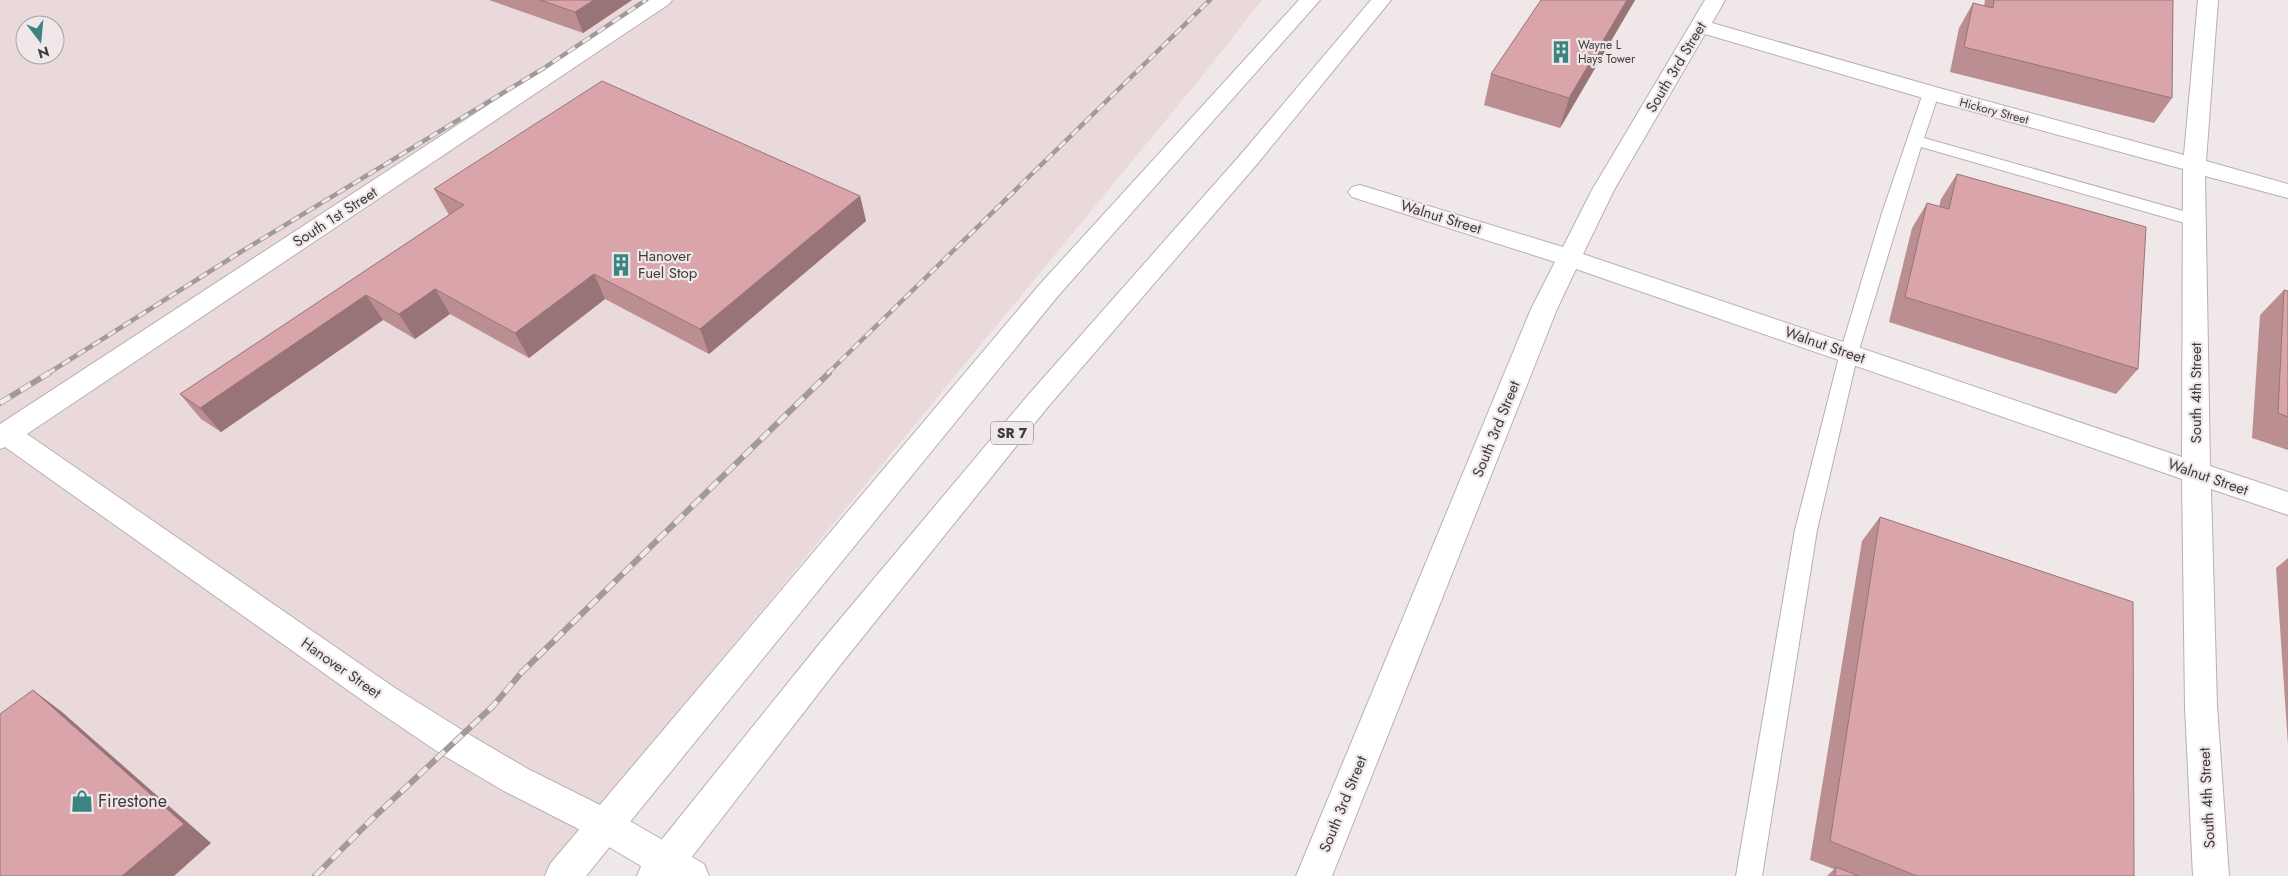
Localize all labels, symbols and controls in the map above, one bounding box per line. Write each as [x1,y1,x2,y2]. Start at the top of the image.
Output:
north arrow [15,15,65,65]
street label: South 3rd Street [1640,17,1712,117]
place label: Wayne L Hays Tower [1578,36,1636,68]
building icon: Wayne L Hays Tower [1548,39,1574,65]
text: N [35,41,52,64]
street label: Hickory Street [1957,93,2031,129]
street label: South 1st Street [288,181,382,253]
street label: Walnut Street [1398,194,1485,240]
place label: Hanover Fuel Stop [638,245,698,284]
building icon: Hanover Fuel Stop [608,252,634,278]
street label: Walnut Street [1782,321,1869,369]
street label: South 4th Street [2185,342,2207,443]
street label: South 3rd Street [1467,377,1526,481]
road number: SR 7 [991,422,1033,444]
street label: Walnut Street [2165,453,2252,501]
street label: Hanover Street [296,632,386,704]
street label: South 4th Street [2193,747,2221,849]
street label: South 3rd Street [1314,752,1373,856]
shop icon: Firestone [69,788,95,814]
place label: Firestone [98,788,167,814]

